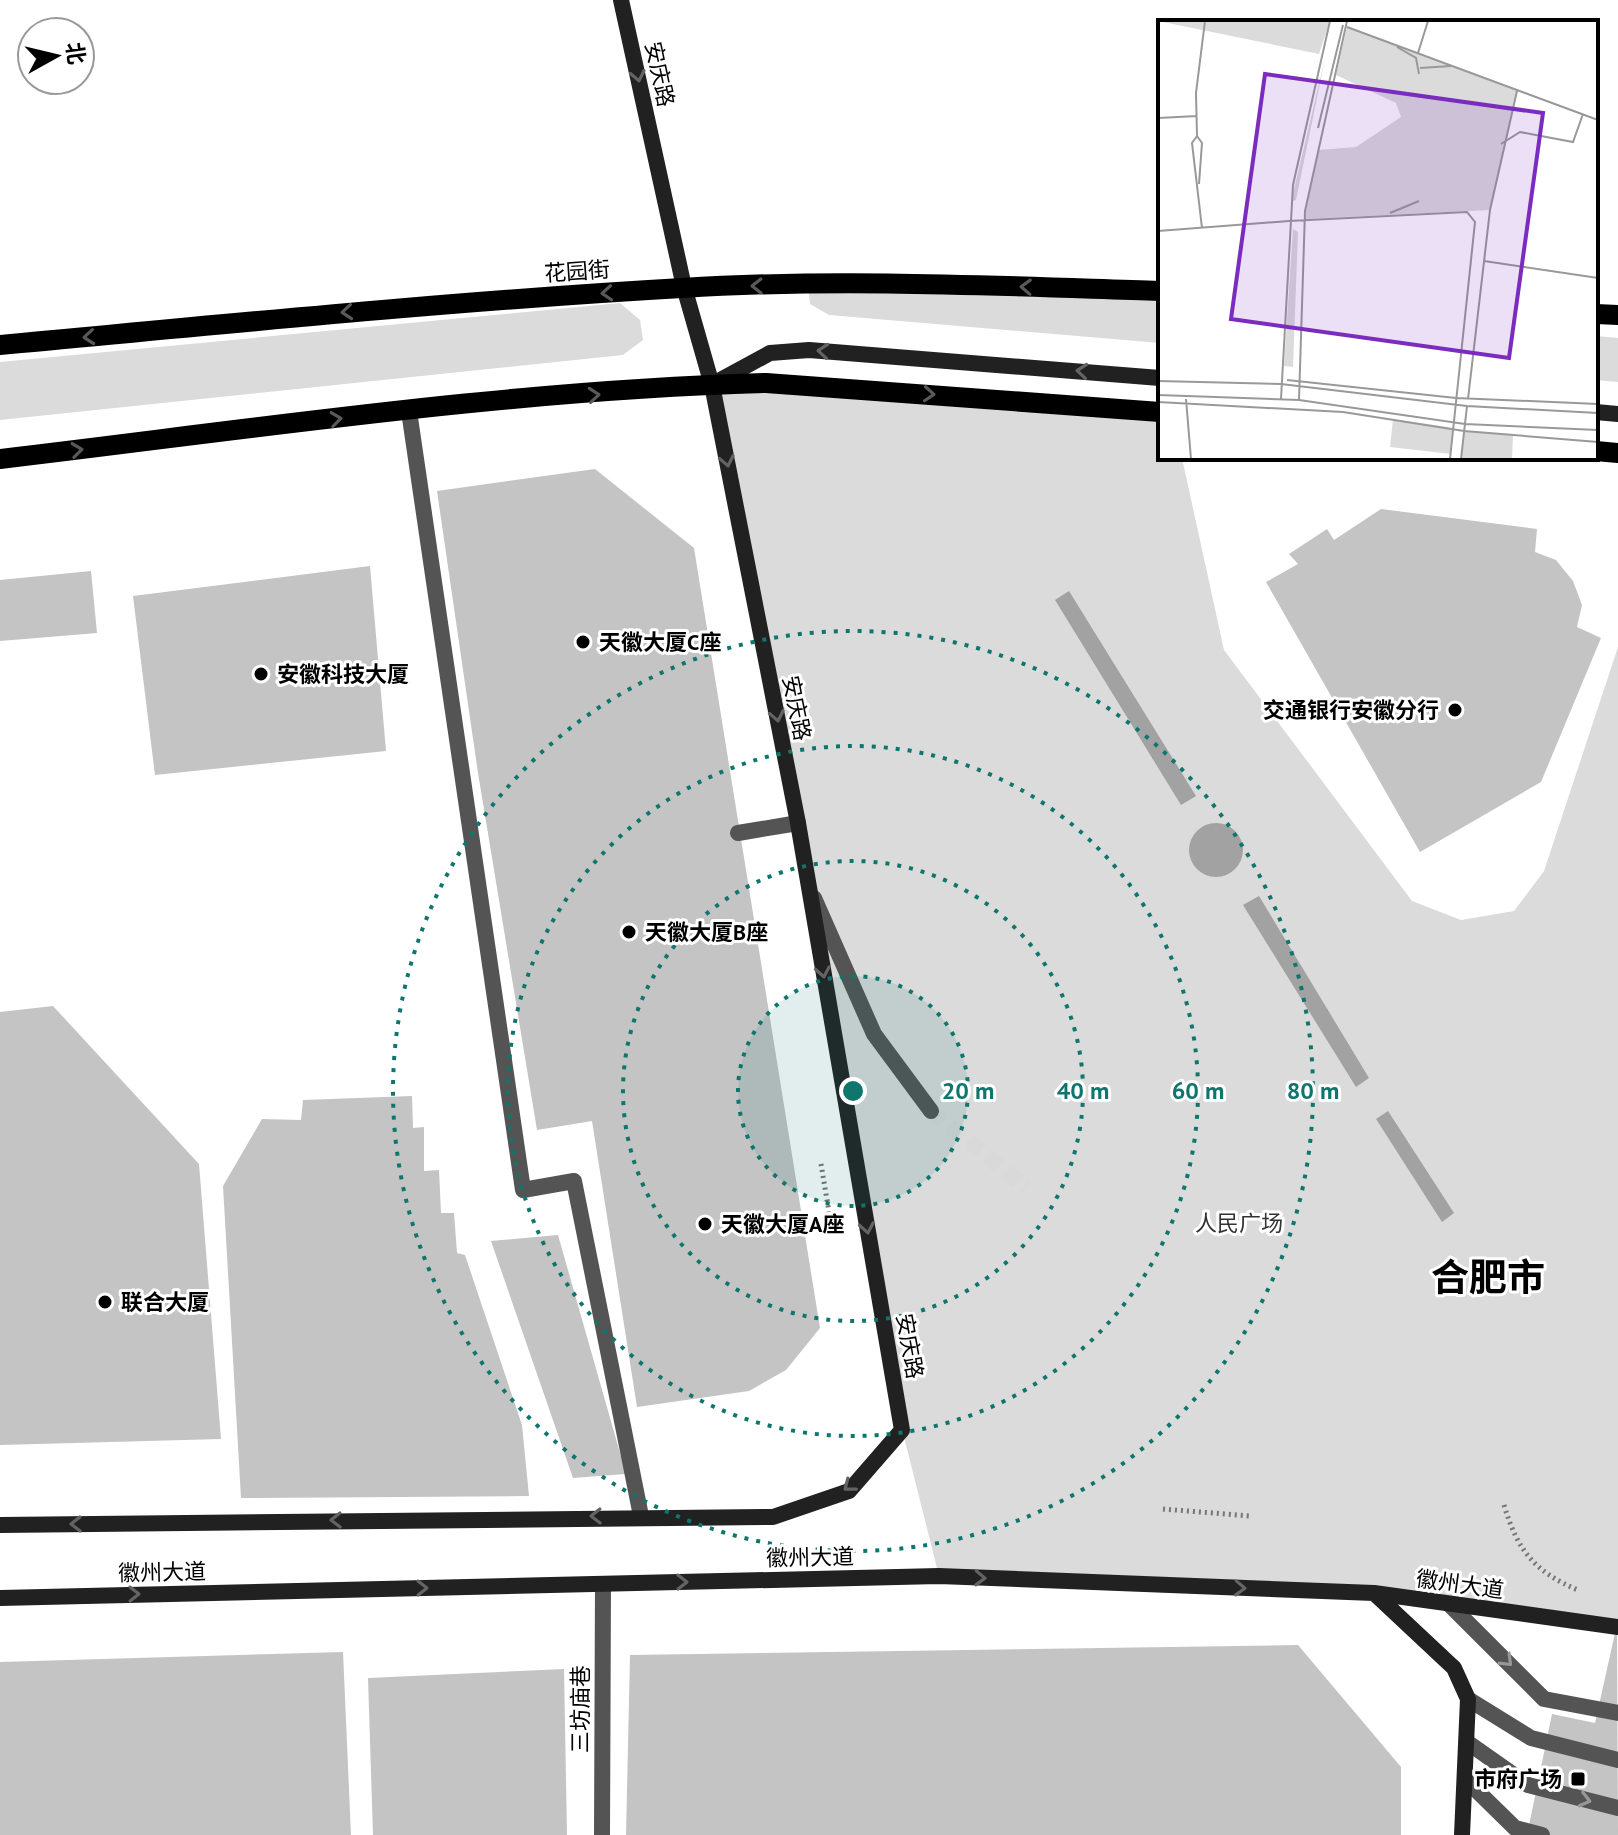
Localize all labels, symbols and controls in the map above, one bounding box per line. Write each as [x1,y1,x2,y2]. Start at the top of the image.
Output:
north arrow [16,16,96,96]
inset map [1158,20,1598,460]
street label: 安庆路 [639,39,681,109]
text: 北 [60,40,91,66]
one-way arrow [629,69,646,83]
street label: 花园街 [543,255,611,287]
one-way arrow [750,277,763,295]
one-way arrow [1019,278,1032,295]
one-way arrow [600,284,613,301]
one-way arrow [340,304,353,321]
one-way arrow [82,328,95,345]
one-way arrow [816,343,829,360]
one-way arrow [1075,363,1088,380]
one-way arrow [923,385,936,402]
one-way arrow [588,387,601,404]
one-way arrow [330,411,343,428]
one-way arrow [71,441,84,458]
one-way arrow [717,455,734,468]
place label: 天徽大厦C座 [599,628,721,656]
marker: 天徽大厦C座 [574,633,592,651]
place label: 安徽科技大厦 [277,660,409,688]
marker: 安徽科技大厦 [252,665,270,683]
street label: 安庆路 [777,673,817,743]
place label: 交通银行安徽分行 [1263,696,1439,724]
marker: 交通银行安徽分行 [1446,701,1464,719]
one-way arrow [767,710,784,723]
place label: 天徽大厦B座 [645,918,768,946]
marker: 天徽大厦B座 [620,923,638,941]
one-way arrow [814,965,831,979]
text: 20 m [942,1075,994,1106]
text: 40 m [1057,1075,1109,1106]
text: 60 m [1172,1075,1224,1106]
text: 80 m [1287,1075,1339,1106]
centre of rings [839,1077,867,1105]
park label: 人民广场 [1195,1209,1283,1237]
place label: 天徽大厦A座 [721,1210,844,1238]
marker: 天徽大厦A座 [696,1215,714,1233]
one-way arrow [858,1222,875,1235]
district label: 合肥市 [1431,1252,1545,1301]
place label: 联合大厦 [121,1288,209,1316]
marker: 联合大厦 [96,1293,114,1311]
street label: 安庆路 [890,1311,930,1381]
one-way arrow [844,1477,859,1491]
one-way arrow [589,1507,602,1525]
one-way arrow [329,1511,342,1529]
one-way arrow [69,1515,82,1533]
street label: 徽州大道 [766,1542,854,1572]
street label: 徽州大道 [118,1557,206,1587]
street label: 徽州大道 [1414,1564,1506,1604]
one-way arrow [974,1569,987,1586]
one-way arrow [676,1573,689,1591]
one-way arrow [416,1579,429,1596]
one-way arrow [1234,1579,1247,1596]
one-way arrow [128,1586,141,1603]
one-way arrow [1497,1652,1512,1666]
street label: 三坊庙巷 [566,1665,594,1753]
place label: 市府广场 [1474,1765,1562,1793]
marker: 市府广场 [1569,1770,1587,1788]
one-way arrow [1578,1790,1592,1807]

